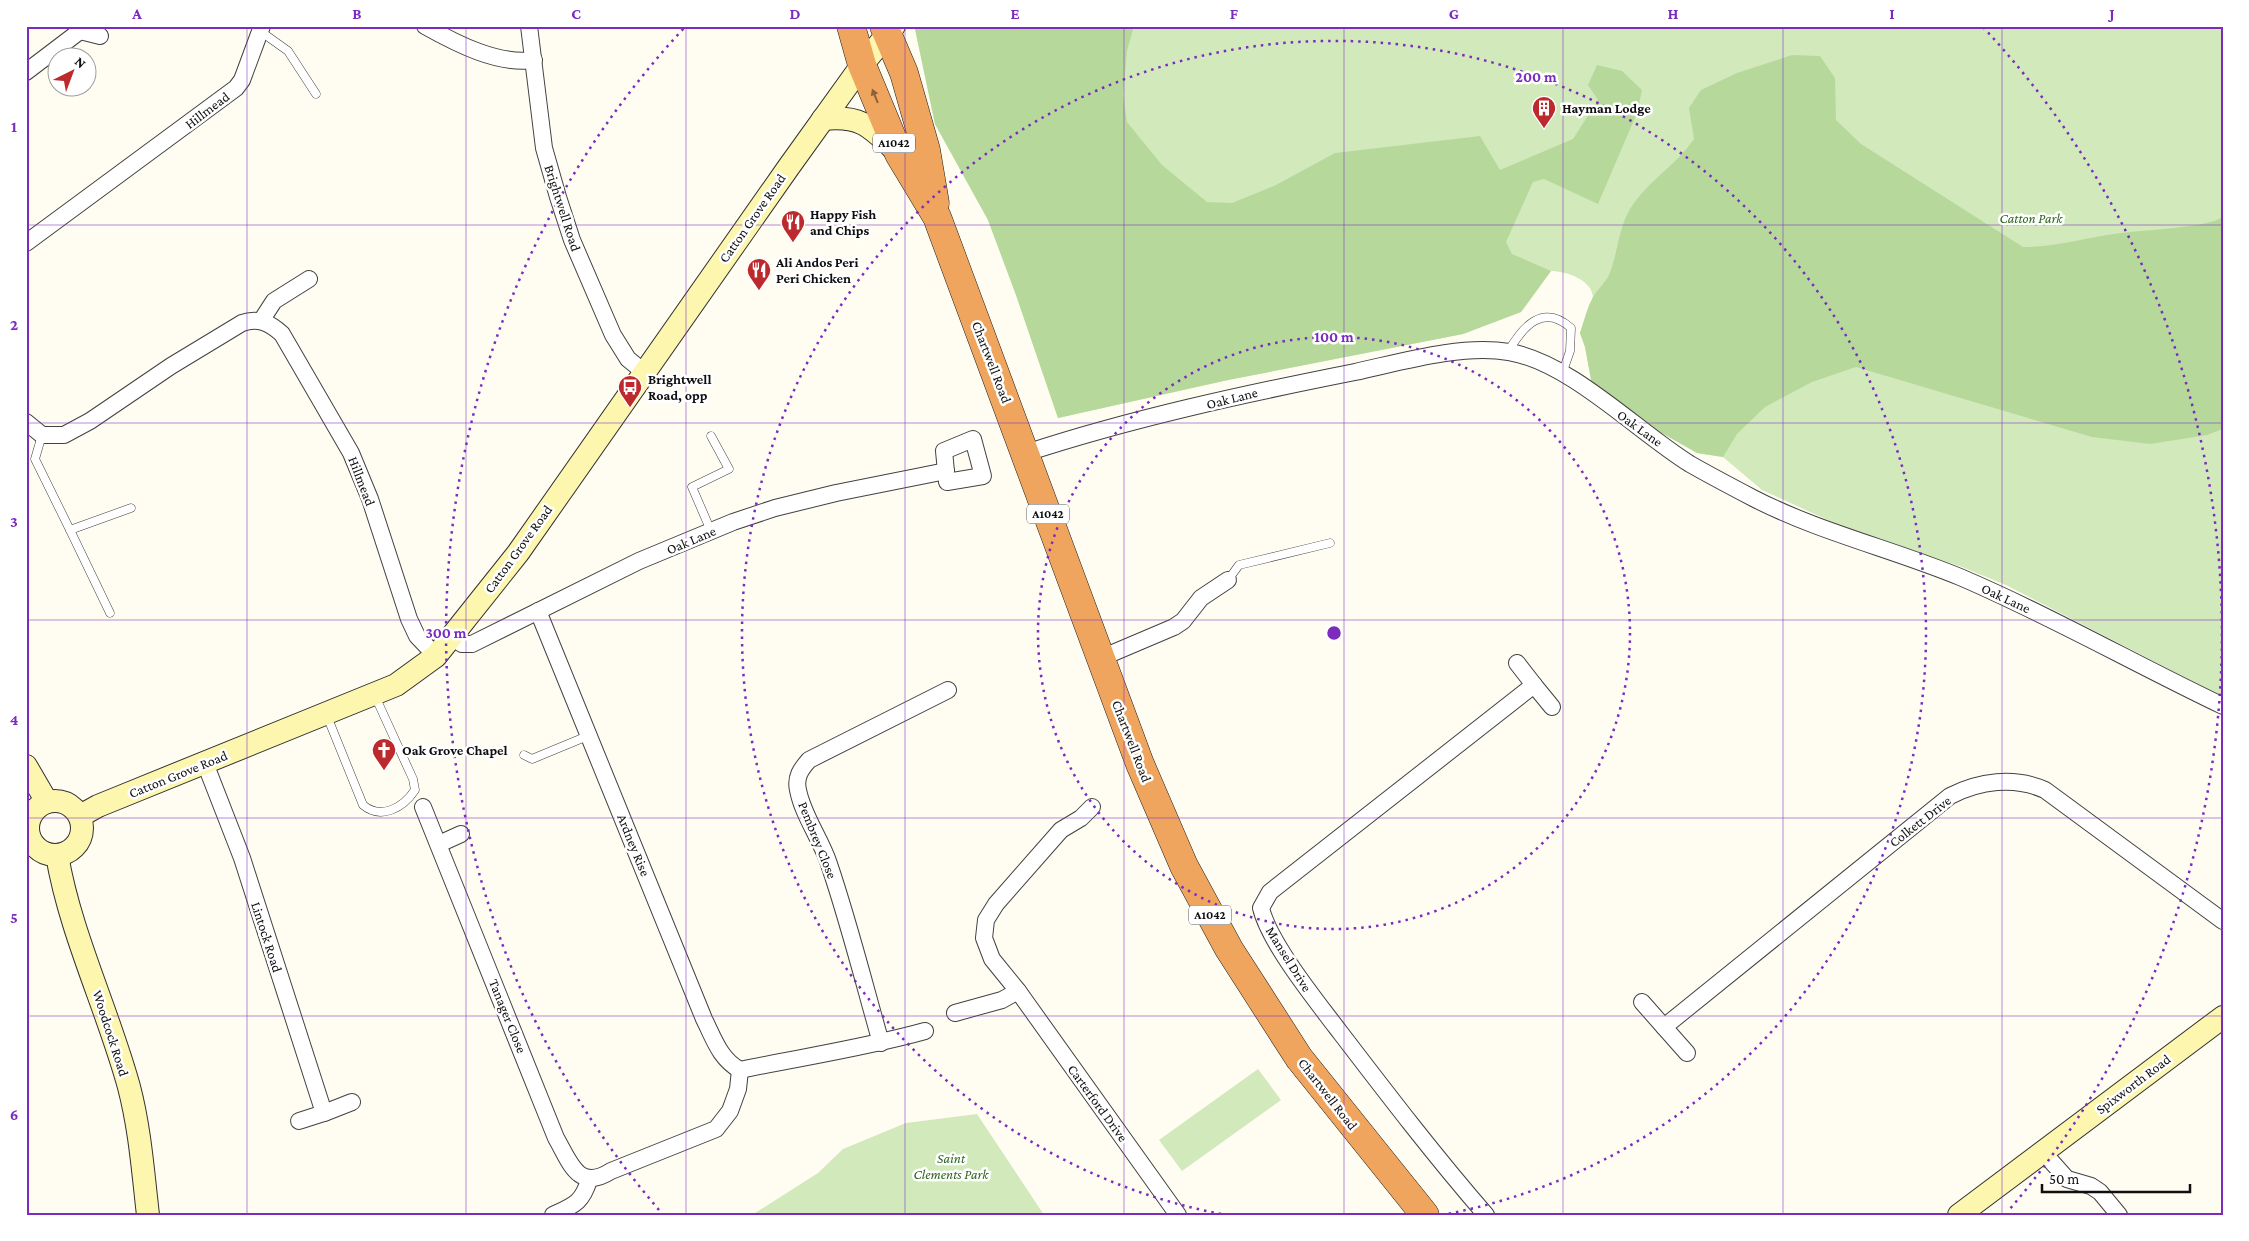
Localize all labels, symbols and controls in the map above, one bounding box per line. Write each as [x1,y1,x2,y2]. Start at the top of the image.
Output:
text: A [131,5,142,22]
text: B [352,5,362,22]
text: C [571,5,581,22]
text: D [789,5,801,22]
text: E [1010,5,1020,22]
text: F [1230,5,1239,22]
text: G [1449,5,1459,22]
text: H [1668,5,1679,22]
text: I [1889,5,1895,22]
text: J [2107,5,2115,22]
north arrow [48,48,98,98]
text: N [72,53,90,72]
text: 200 m [1515,69,1557,85]
street label: Hillmead [182,88,233,132]
one-way arrow [871,88,879,103]
building icon: Hayman Lodge [1531,95,1557,129]
place label: Hayman Lodge [1562,100,1651,116]
text: 1 [11,118,17,135]
road number: A1042 [873,134,915,152]
street label: Brightwell Road [542,163,585,254]
street label: Catton Grove Road [715,170,789,266]
place label: Happy Fish and Chips [810,206,876,238]
restaurant icon: Happy Fish and Chips [780,209,806,243]
park label: Catton Park [2000,210,2063,226]
place label: Ali Andos Peri Peri Chicken [775,254,859,286]
restaurant icon: Ali Andos Peri Peri Chicken [746,257,772,291]
text: 2 [10,316,18,333]
street label: Chartwell Road [969,319,1015,406]
text: 100 m [1314,329,1354,345]
place label: Brightwell Road, opp [648,371,711,404]
bus stop icon: Brightwell Road, opp [617,374,643,408]
street label: Oak Lane [1205,384,1259,412]
street label: Oak Lane [1614,406,1666,450]
street label: Hillmead [345,454,379,508]
street label: Catton Grove Road [481,501,556,596]
road number: A1042 [1027,504,1069,524]
text: 3 [10,513,18,530]
street label: Oak Lane [664,522,718,558]
street label: Oak Lane [1979,580,2033,616]
centre of rings [1325,624,1343,642]
text: 300 m [425,625,467,641]
street label: Chartwell Road [1109,698,1155,785]
text: 4 [10,711,19,728]
church icon: Oak Grove Chapel [371,737,397,771]
place label: Oak Grove Chapel [402,742,508,758]
street label: Catton Grove Road [126,747,230,801]
street label: Colkett Drive [1886,792,1954,850]
street label: Pembrey Close [795,799,841,881]
street label: Ardney Rise [614,812,654,878]
street label: Lintock Road [248,900,286,975]
road number: A1042 [1189,906,1231,924]
text: 5 [10,909,18,926]
street label: Mansel Drive [1263,923,1315,995]
street label: Tanager Close [486,977,530,1055]
street label: Woodcock Road [90,988,133,1079]
street label: Spixworth Road [2093,1050,2174,1117]
street label: Chartwell Road [1295,1055,1361,1133]
street label: Carterford Drive [1065,1061,1131,1145]
text: 6 [10,1106,18,1123]
park label: Saint Clements Park [914,1150,989,1182]
scale bar [2042,1161,2189,1193]
text: 50 m [2049,1171,2079,1187]

